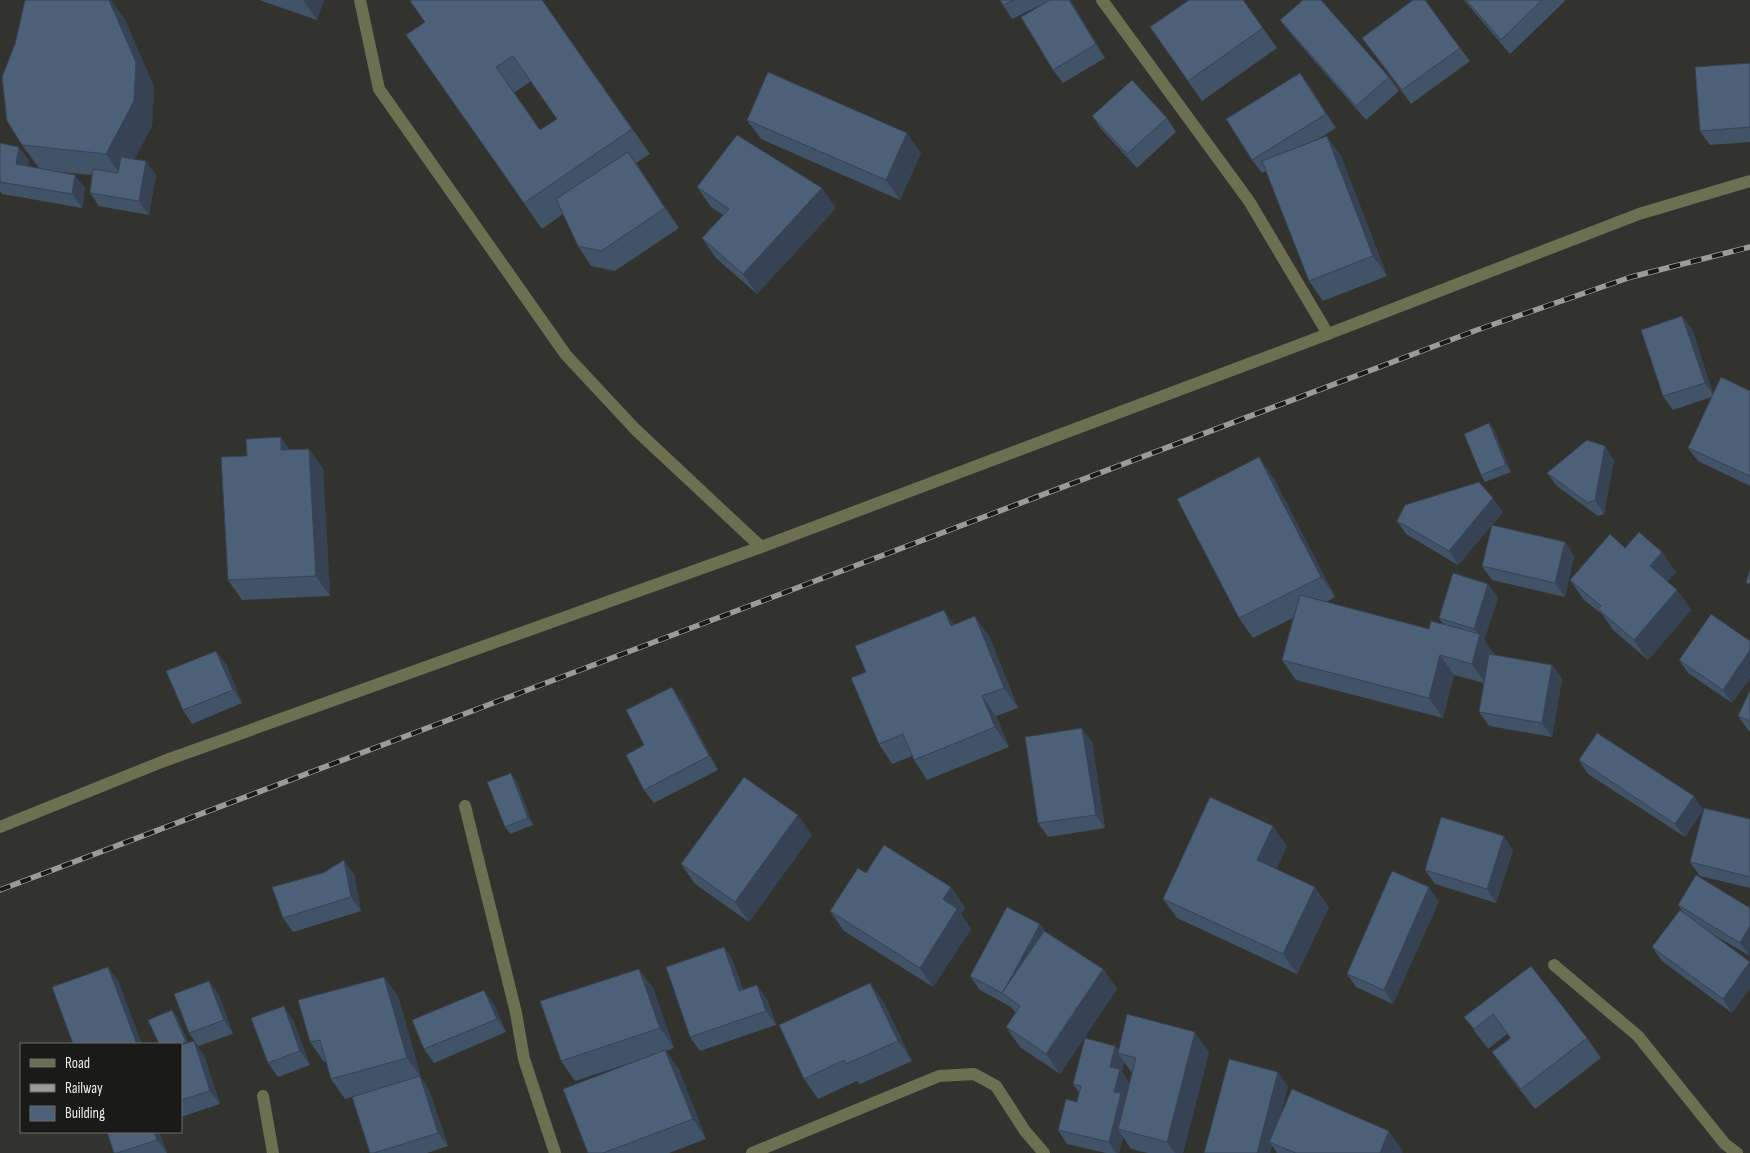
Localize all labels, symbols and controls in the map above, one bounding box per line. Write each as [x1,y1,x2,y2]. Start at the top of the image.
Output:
legend [20,1043,182,1133]
text: Road [65,1054,90,1073]
text: Railway [65,1079,103,1098]
text: Building [65,1104,105,1123]

